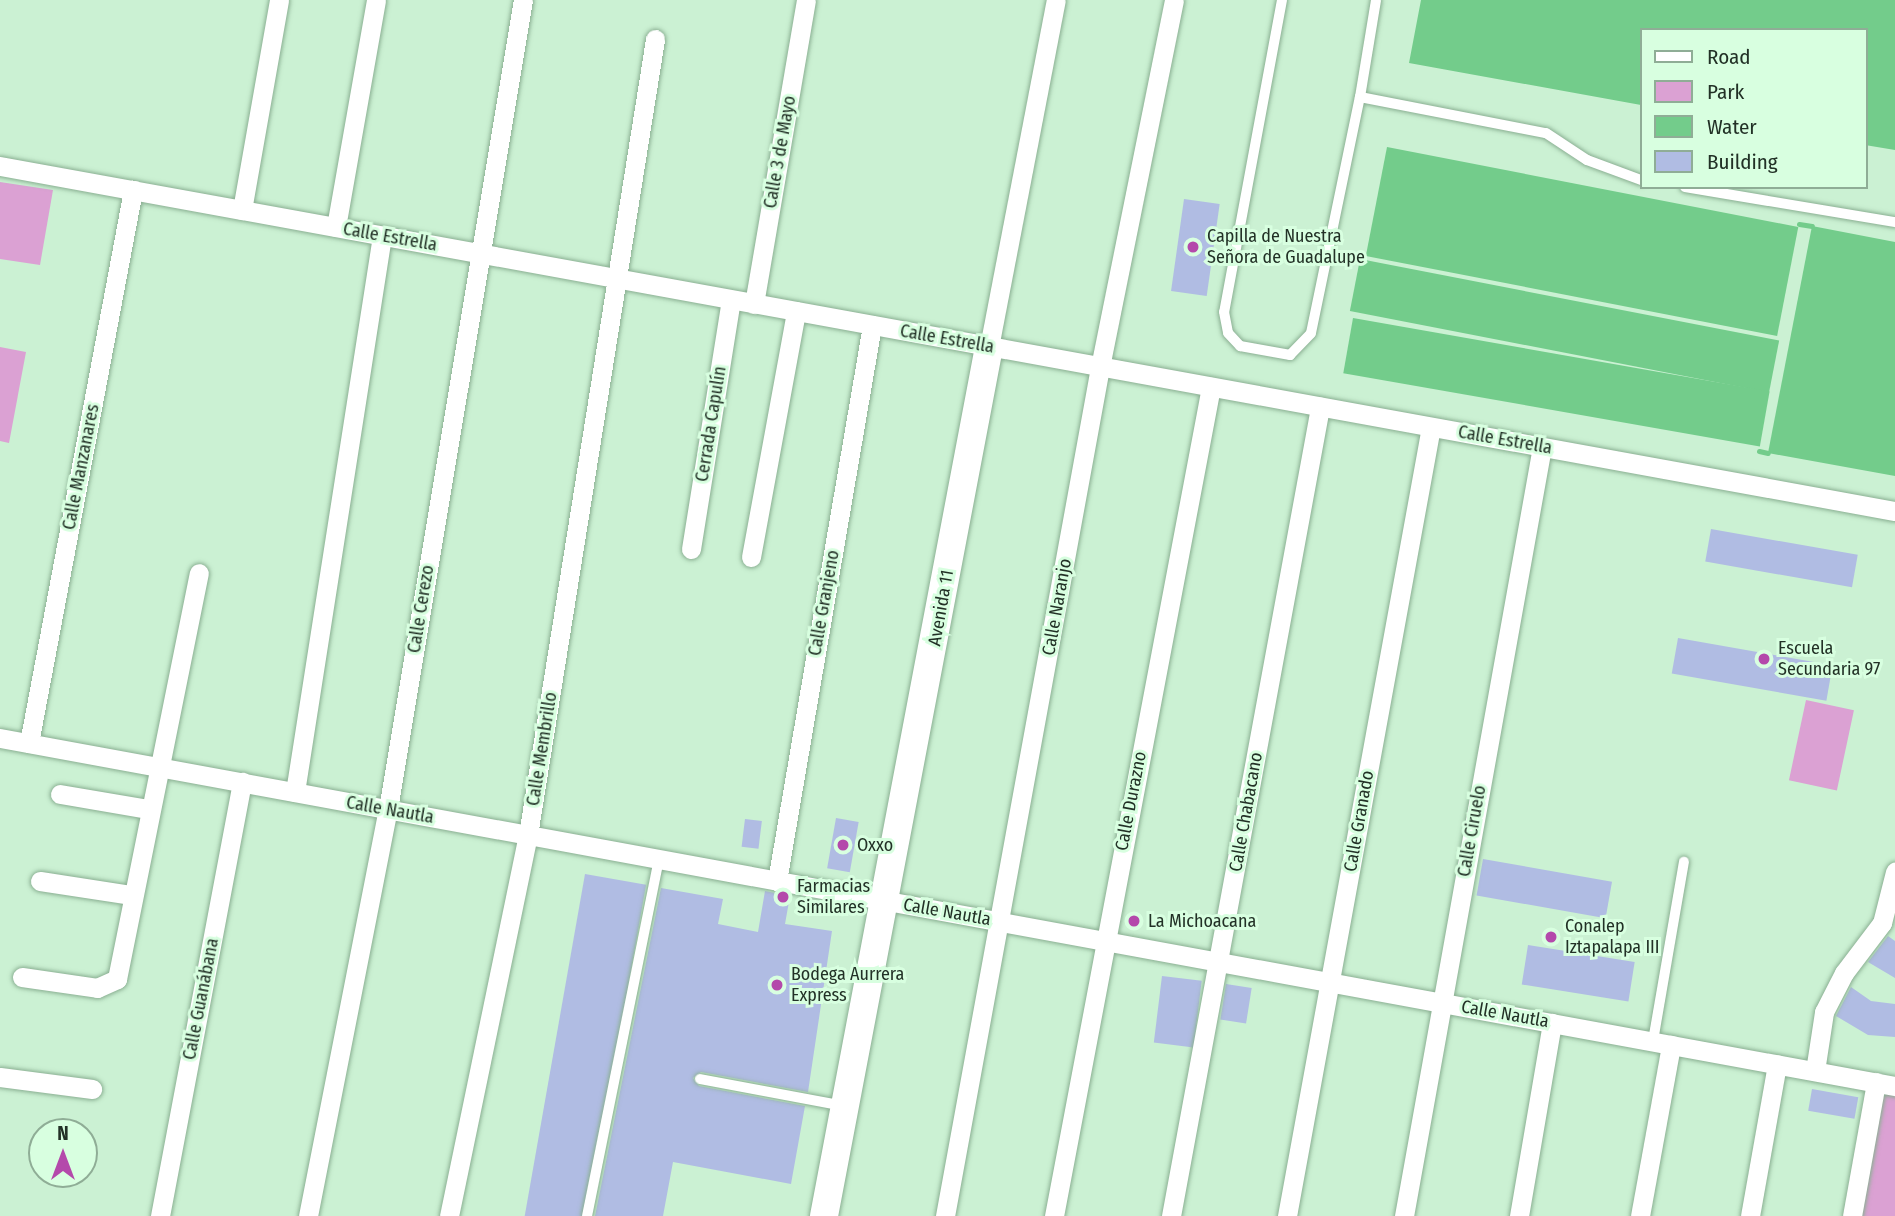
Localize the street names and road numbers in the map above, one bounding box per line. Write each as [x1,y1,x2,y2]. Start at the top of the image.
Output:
street label: Calle 3 de Mayo [759,94,801,210]
street label: Calle Estrella [341,218,439,256]
street label: Calle Estrella [898,320,996,358]
street label: Cerrada Capulín [691,365,731,483]
street label: Calle Manzanares [58,402,104,532]
street label: Calle Estrella [1456,421,1554,459]
street label: Calle Granjeno [804,549,844,657]
street label: Calle Naranjo [1038,557,1076,657]
street label: Calle Cerezo [403,563,439,655]
street label: Avenida 11 [924,568,958,648]
street label: Calle Membrillo [522,691,562,807]
street label: Calle Durazno [1111,750,1151,852]
street label: Calle Chabacano [1225,751,1267,873]
street label: Calle Granado [1339,769,1379,873]
street label: Calle Ciruelo [1453,784,1491,878]
street label: Calle Nautla [345,792,435,828]
street label: Calle Nautla [902,894,992,930]
street label: Calle Guanábana [179,936,223,1062]
street label: Calle Nautla [1460,996,1550,1032]

